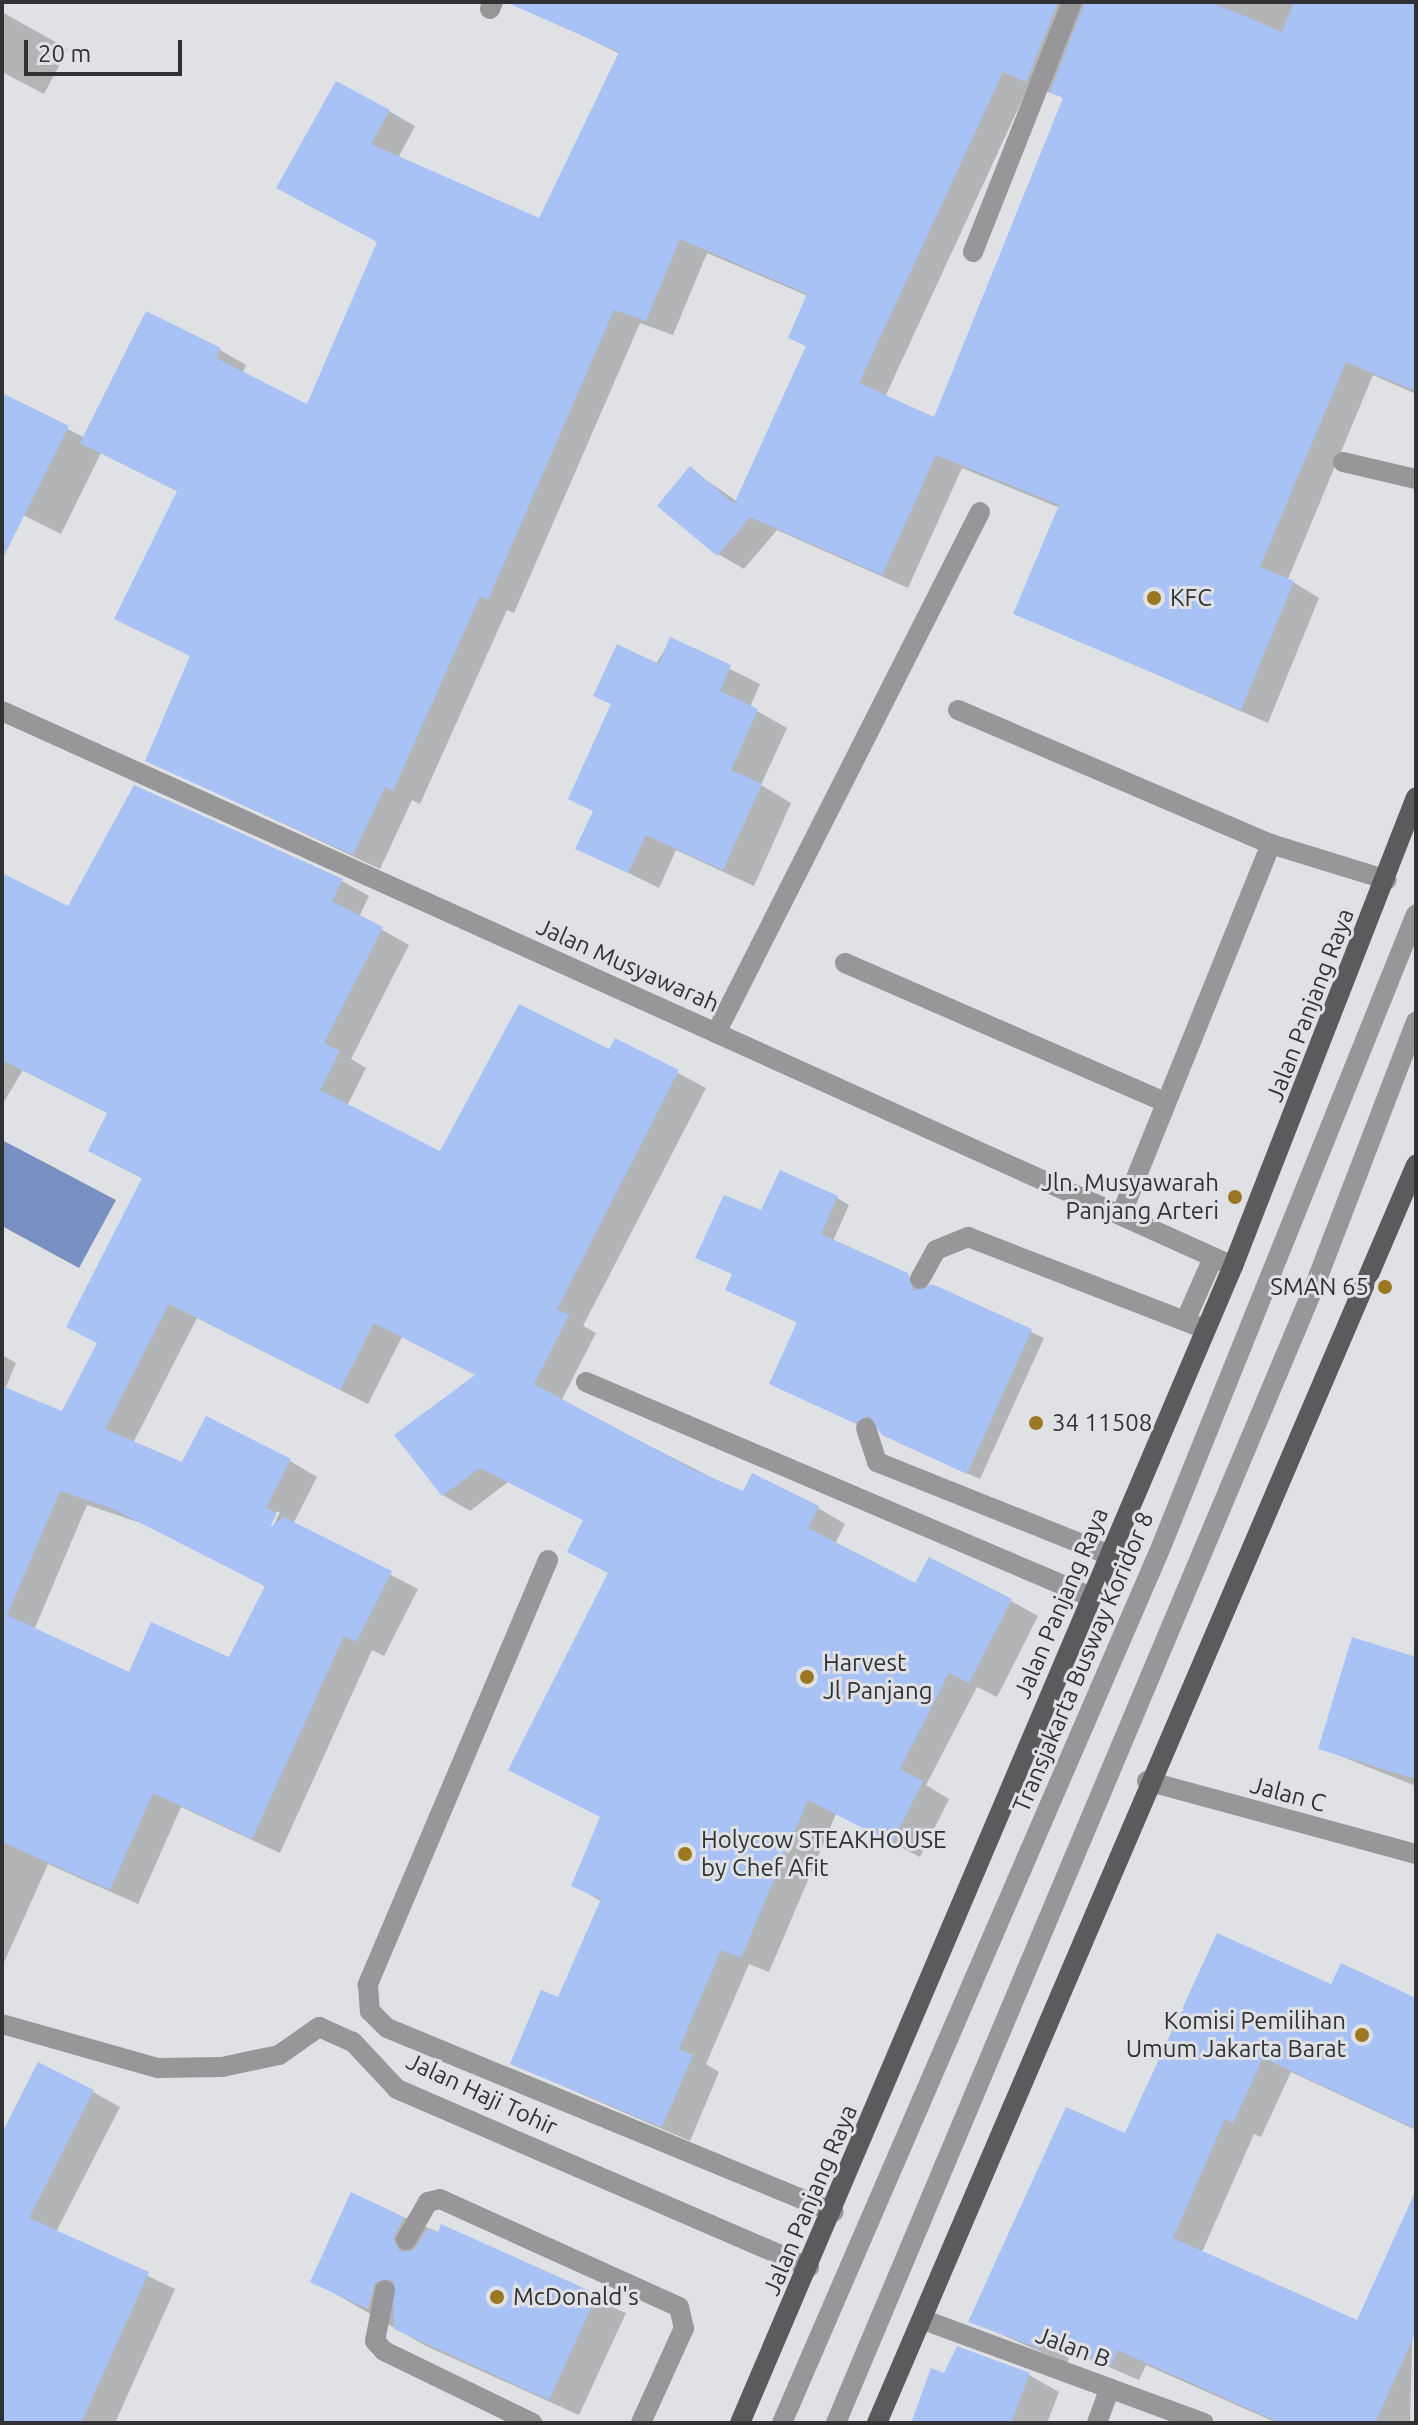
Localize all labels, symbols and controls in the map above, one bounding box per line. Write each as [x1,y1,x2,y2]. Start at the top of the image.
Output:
scale bar [28,24,186,74]
text: 20 m [38,40,91,67]
place label: KFC [1170,584,1212,612]
marker: KFC [1145,589,1163,607]
street label: Jalan Panjang Raya [1260,904,1360,1106]
street label: Jalan Musyawarah [532,912,724,1018]
place label: Jln. Musyawarah Panjang Arteri [1041,1169,1219,1225]
marker: Jln. Musyawarah Panjang Arteri [1226,1188,1244,1206]
place label: SMAN 65 [1270,1273,1369,1301]
marker: SMAN 65 [1376,1278,1394,1296]
place label: 34 11508 [1052,1409,1152,1437]
marker: 34 11508 [1027,1414,1045,1432]
street label: Jalan Panjang Raya [1008,1503,1114,1703]
street label: Transjakarta Busway Koridor 8 [1006,1507,1160,1817]
place label: Harvest Jl Panjang [823,1649,932,1705]
marker: Harvest Jl Panjang [798,1668,816,1686]
street label: Jalan C [1247,1770,1329,1818]
place label: Holycow STEAKHOUSE by Chef Afit [701,1826,946,1882]
marker: Holycow STEAKHOUSE by Chef Afit [676,1845,694,1863]
place label: Komisi Pemilihan Umum Jakarta Barat [1126,2007,1346,2063]
marker: Komisi Pemilihan Umum Jakarta Barat [1353,2026,1371,2044]
street label: Jalan Haji Tohir [402,2046,562,2142]
street label: Jalan Panjang Raya [757,2100,863,2300]
place label: McDonald's [513,2283,639,2311]
marker: McDonald's [488,2288,506,2306]
street label: Jalan B [1032,2320,1114,2374]

